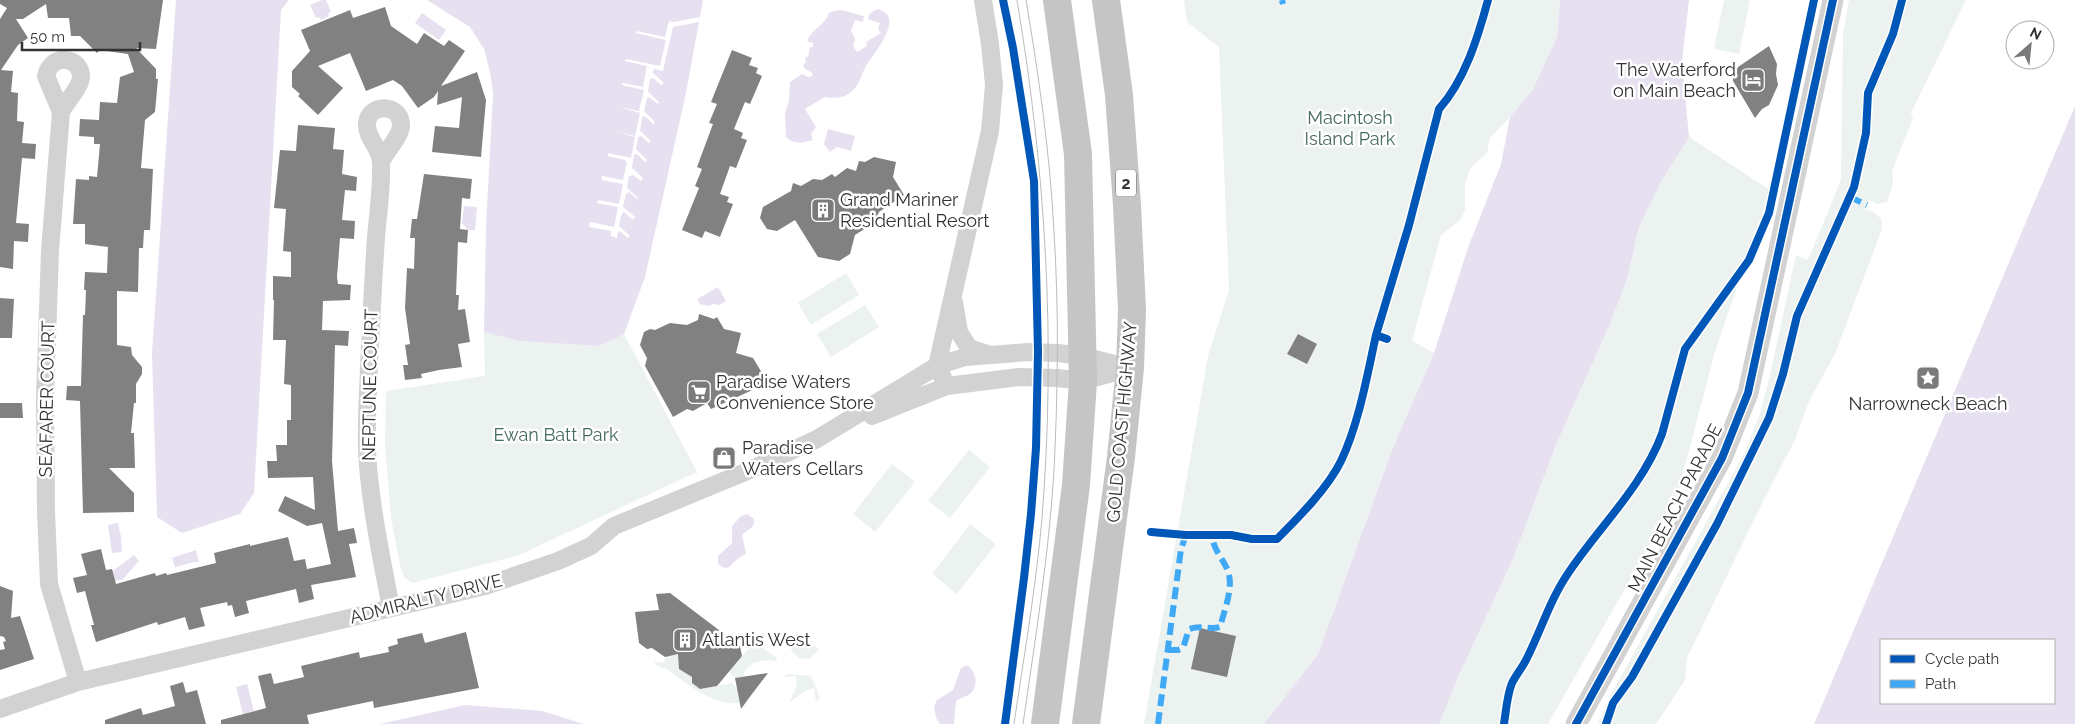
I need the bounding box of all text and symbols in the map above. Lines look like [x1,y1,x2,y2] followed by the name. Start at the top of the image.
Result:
[22,20,140,52] scale bar
[2005,20,2055,70] north arrow
[2028,24,2044,43] text: N
[30,28,65,46] text: 50 m
[1613,59,1736,101] place label: The Waterford on Main Beach
[1740,67,1766,93] hotel icon: The Waterford on Main Beach
[1305,107,1396,149] park label: Macintosh Island Park
[1116,170,1136,197] road number: 2
[840,189,989,231] place label: Grand Mariner Residential Resort
[810,197,836,223] building icon: Grand Mariner Residential Resort
[358,309,381,461] street label: NEPTUNE COURT
[35,320,58,478] street label: SEAFARER COURT
[1102,320,1141,523] street label: GOLD COAST HIGHWAY
[1915,365,1941,391] place icon: Narrowneck Beach
[716,371,874,413] place label: Paradise Waters Convenience Store
[686,379,712,405] supermarket icon: Paradise Waters Convenience Store
[1849,393,2007,414] place label: Narrowneck Beach
[1623,420,1726,595] street label: MAIN BEACH PARADE
[493,424,619,445] park label: Ewan Batt Park
[742,437,863,479] place label: Paradise Waters Cellars
[711,445,737,471] shop icon: Paradise Waters Cellars
[347,569,504,628] street label: ADMIRALTY DRIVE
[672,627,698,653] building icon: Atlantis West
[702,629,810,650] place label: Atlantis West
[1880,639,2055,704] legend
[1925,650,1999,668] text: Cycle path
[1925,675,1956,693] text: Path

